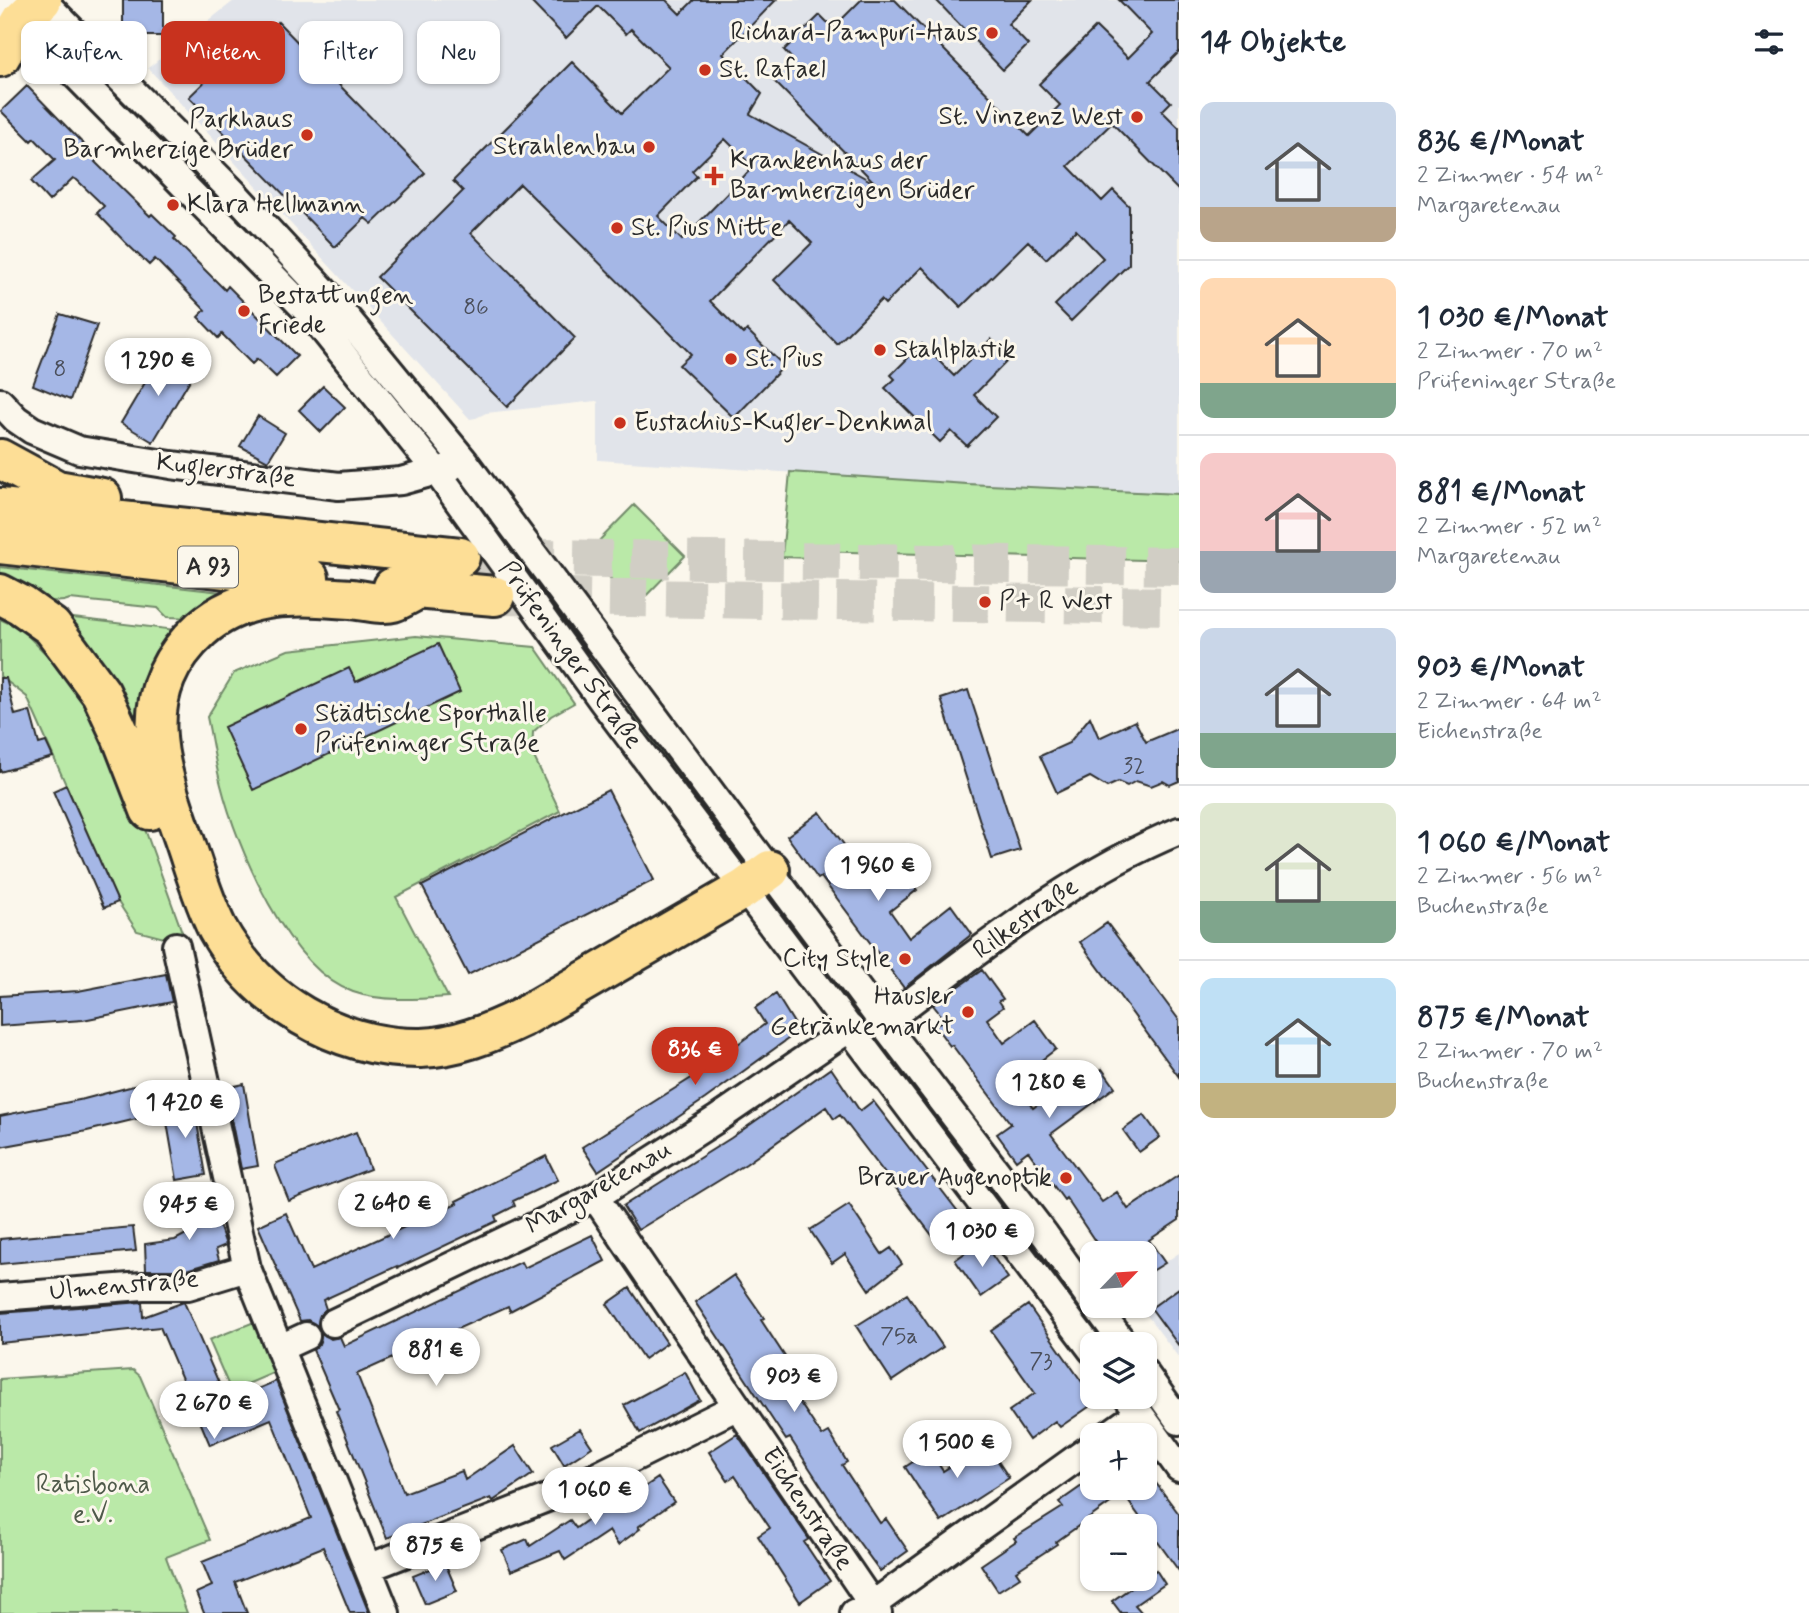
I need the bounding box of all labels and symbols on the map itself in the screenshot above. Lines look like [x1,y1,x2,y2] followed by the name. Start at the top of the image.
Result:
[730,16,978,50] place label: Richard-Pampuri-Haus
[984,25,1000,41] marker: Richard-Pampuri-Haus
[719,53,826,87] place label: St. Rafael
[697,62,713,78] marker: St. Rafael
[939,100,1123,134] place label: St. Vinzenz West
[63,103,293,167] place label: Parkhaus Barmherzige Brüder
[1129,109,1145,125] marker: St. Vinzenz West
[299,127,315,143] marker: Parkhaus Barmherzige Brüder
[493,130,635,164] place label: Strahlenbau
[641,139,657,155] marker: Strahlenbau
[730,144,975,208] place label: Krankenhaus der Barmherzigen Brüder
[704,166,724,186] marker: Krankenhaus der Barmherzigen Brüder
[187,188,365,222] place label: Klara Hellmann
[165,197,181,213] marker: Klara Hellmann
[631,211,783,245] place label: St. Pius Mitte
[609,220,625,236] marker: St. Pius Mitte
[258,279,413,343] place label: Bestattungen Friede
[463,293,489,323] house number: 86
[236,303,252,319] marker: Bestattungen Friede
[894,333,1016,367] place label: Stahlplastik
[93,338,223,398] pin: 1 290 €
[745,342,823,376] place label: St. Pius
[872,342,888,358] marker: Stahlplastik
[723,351,739,367] marker: St. Pius
[54,355,66,385] house number: 8
[634,406,932,443] place label: Eustachius-Kugler-Denkmal
[612,415,628,431] marker: Eustachius-Kugler-Denkmal
[154,446,298,499] street label: Kuglerstraße
[178,546,238,588] road number: A 93
[490,554,650,756] street label: Prüfeninger Straße
[999,585,1113,619] place label: P+ R West
[977,594,993,610] marker: P+ R West
[315,697,547,761] place label: Städtische Sporthalle Prüfeninger Straße
[293,721,309,737] marker: Städtische Sporthalle Prüfeninger Straße
[1123,752,1145,782] house number: 32
[813,844,943,903] pin: 1 960 €
[967,870,1086,968] street label: Rilkestraße
[783,942,891,976] place label: City Style
[897,951,913,967] marker: City Style
[770,980,954,1044] place label: Hausler Getränkemarkt
[960,1004,976,1020] marker: Hausler Getränkemarkt
[646,1028,744,1087] pin: 836 €
[984,1060,1114,1120] pin: 1 280 €
[120,1080,250,1140] pin: 1 420 €
[520,1133,679,1245] street label: Margaretenau
[857,1161,1052,1195] place label: Brauer Augenoptik
[1058,1170,1074,1186] marker: Brauer Augenoptik
[140,1182,238,1242] pin: 945 €
[328,1182,458,1241] pin: 2 640 €
[917,1210,1047,1269] pin: 1 030 €
[1080,1241,1157,1318] north arrow
[48,1263,200,1309] street label: Ulmenstraße
[880,1322,918,1352] house number: 75a
[387,1328,485,1388] pin: 881 €
[1029,1347,1053,1377] house number: 73
[745,1354,843,1414] pin: 903 €
[149,1382,279,1441] pin: 2 670 €
[892,1420,1022,1480] pin: 1 500 €
[753,1441,861,1578] street label: Eichenstraße
[36,1468,150,1532] park label: Ratisbona e.V.
[530,1468,660,1527] pin: 1 060 €
[386,1524,484,1583] pin: 875 €

